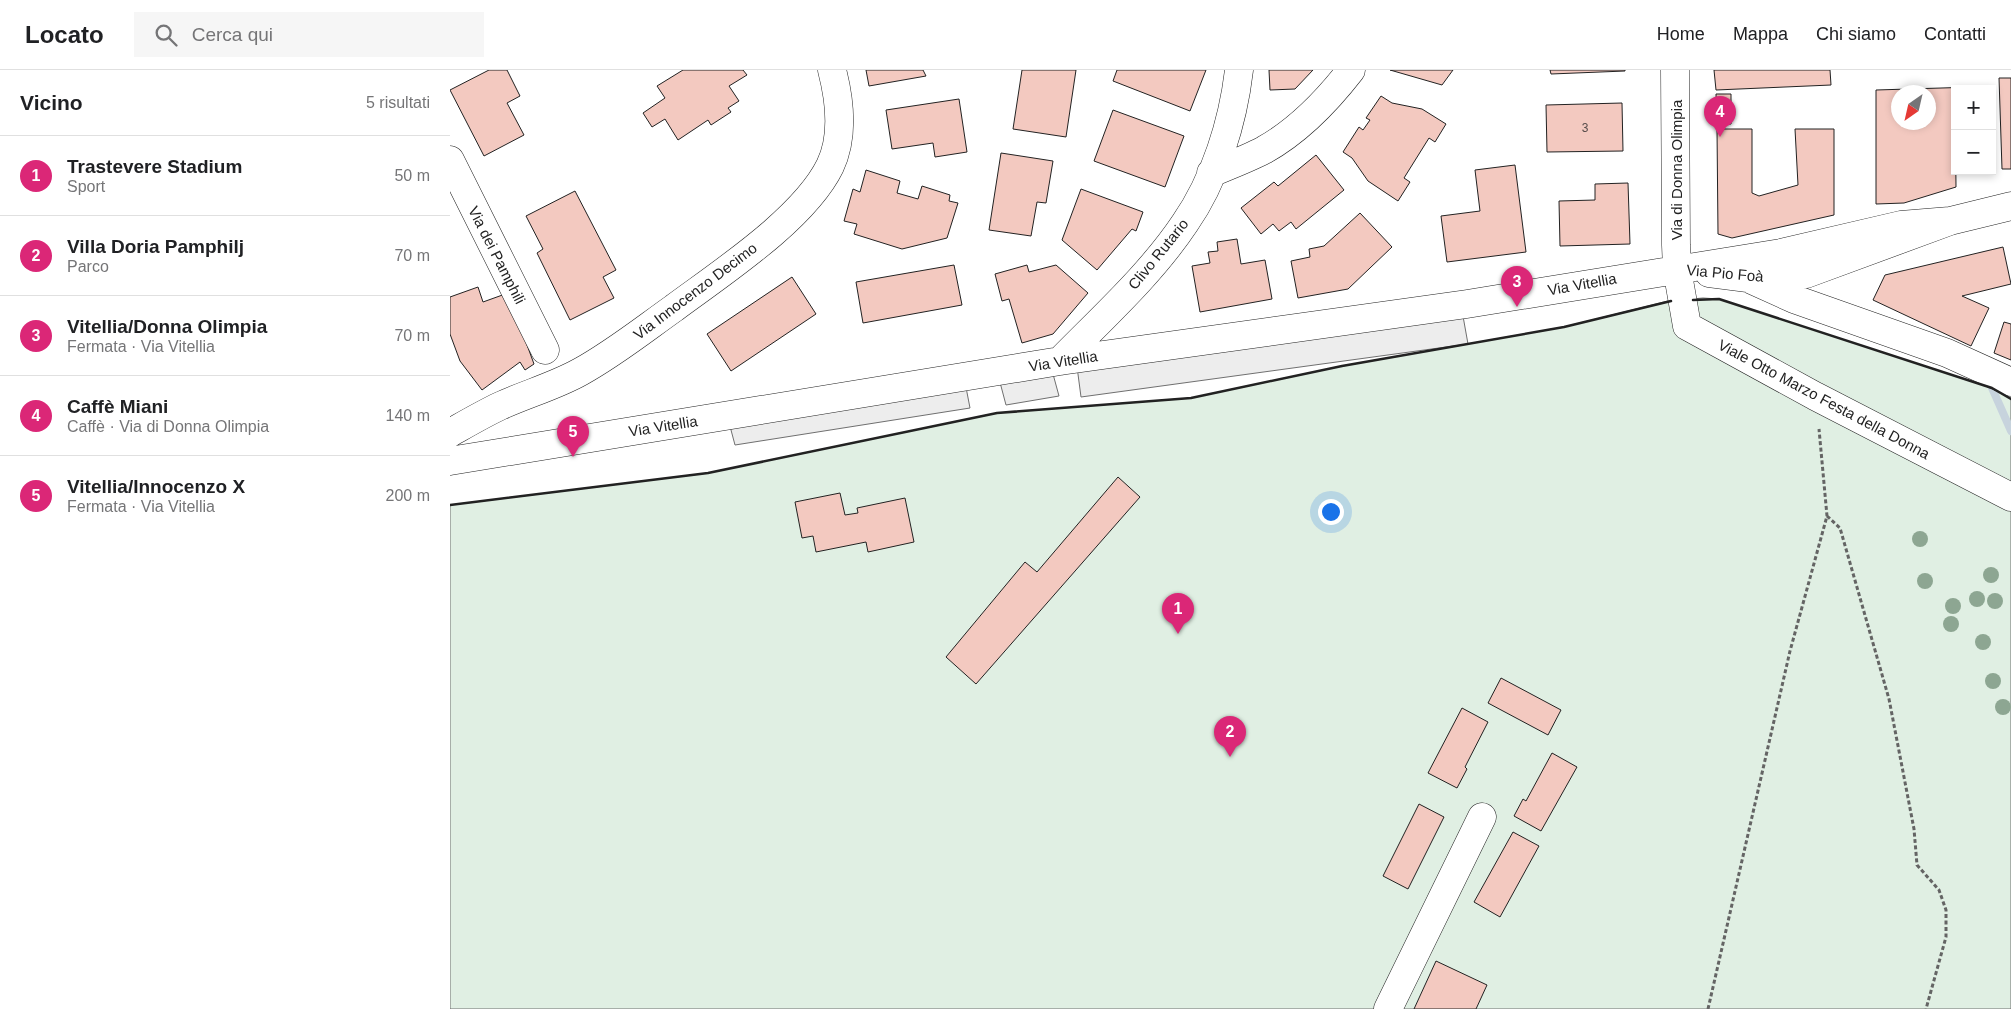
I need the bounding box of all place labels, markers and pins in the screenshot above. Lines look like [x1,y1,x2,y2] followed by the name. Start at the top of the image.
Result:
[1704,96,1736,137] pin: 4
[1501,266,1533,307] pin: 3
[557,416,589,457] pin: 5
[1162,593,1194,634] pin: 1
[1214,716,1246,757] pin: 2

